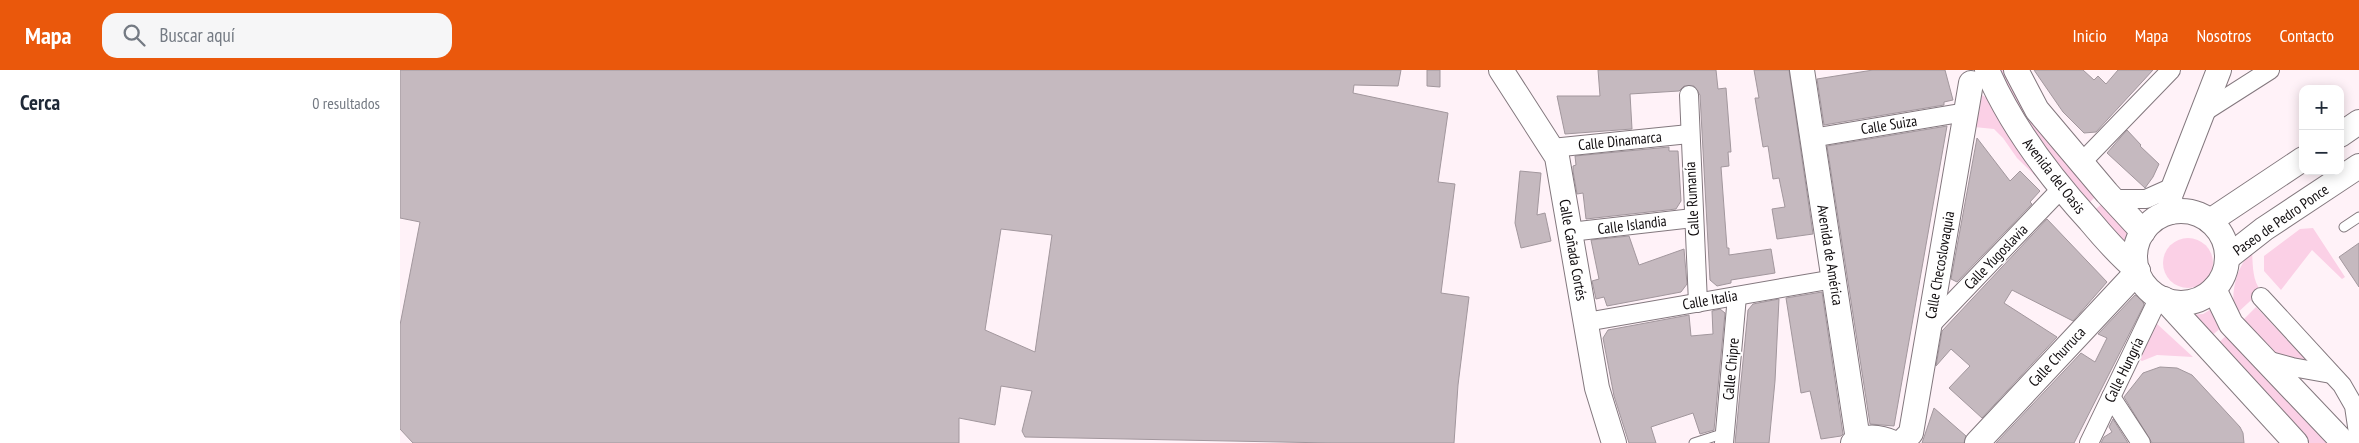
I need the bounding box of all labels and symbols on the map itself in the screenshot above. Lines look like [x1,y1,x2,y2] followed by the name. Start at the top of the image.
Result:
[1859,111,1918,138] street label: Calle Suiza
[1577,127,1663,154] street label: Calle Dinamarca
[2019,134,2090,217] street label: Avenida del Oasis
[1680,161,1703,237] street label: Calle Rumanía
[2229,180,2332,260] street label: Paseo de Pedro Ponce
[1555,198,1592,302] street label: Calle Cañada Cortés
[1813,203,1848,306] street label: Avenida de América
[1921,210,1958,320] street label: Calle Checoslovaquia
[1596,211,1668,238] street label: Calle Islandia
[1960,220,2032,293] street label: Calle Yugoslavia
[1681,285,1739,314] street label: Calle Italia
[2024,323,2089,391] street label: Calle Churruca
[2100,334,2147,405] street label: Calle Hungría
[1718,337,1743,401] street label: Calle Chipre

